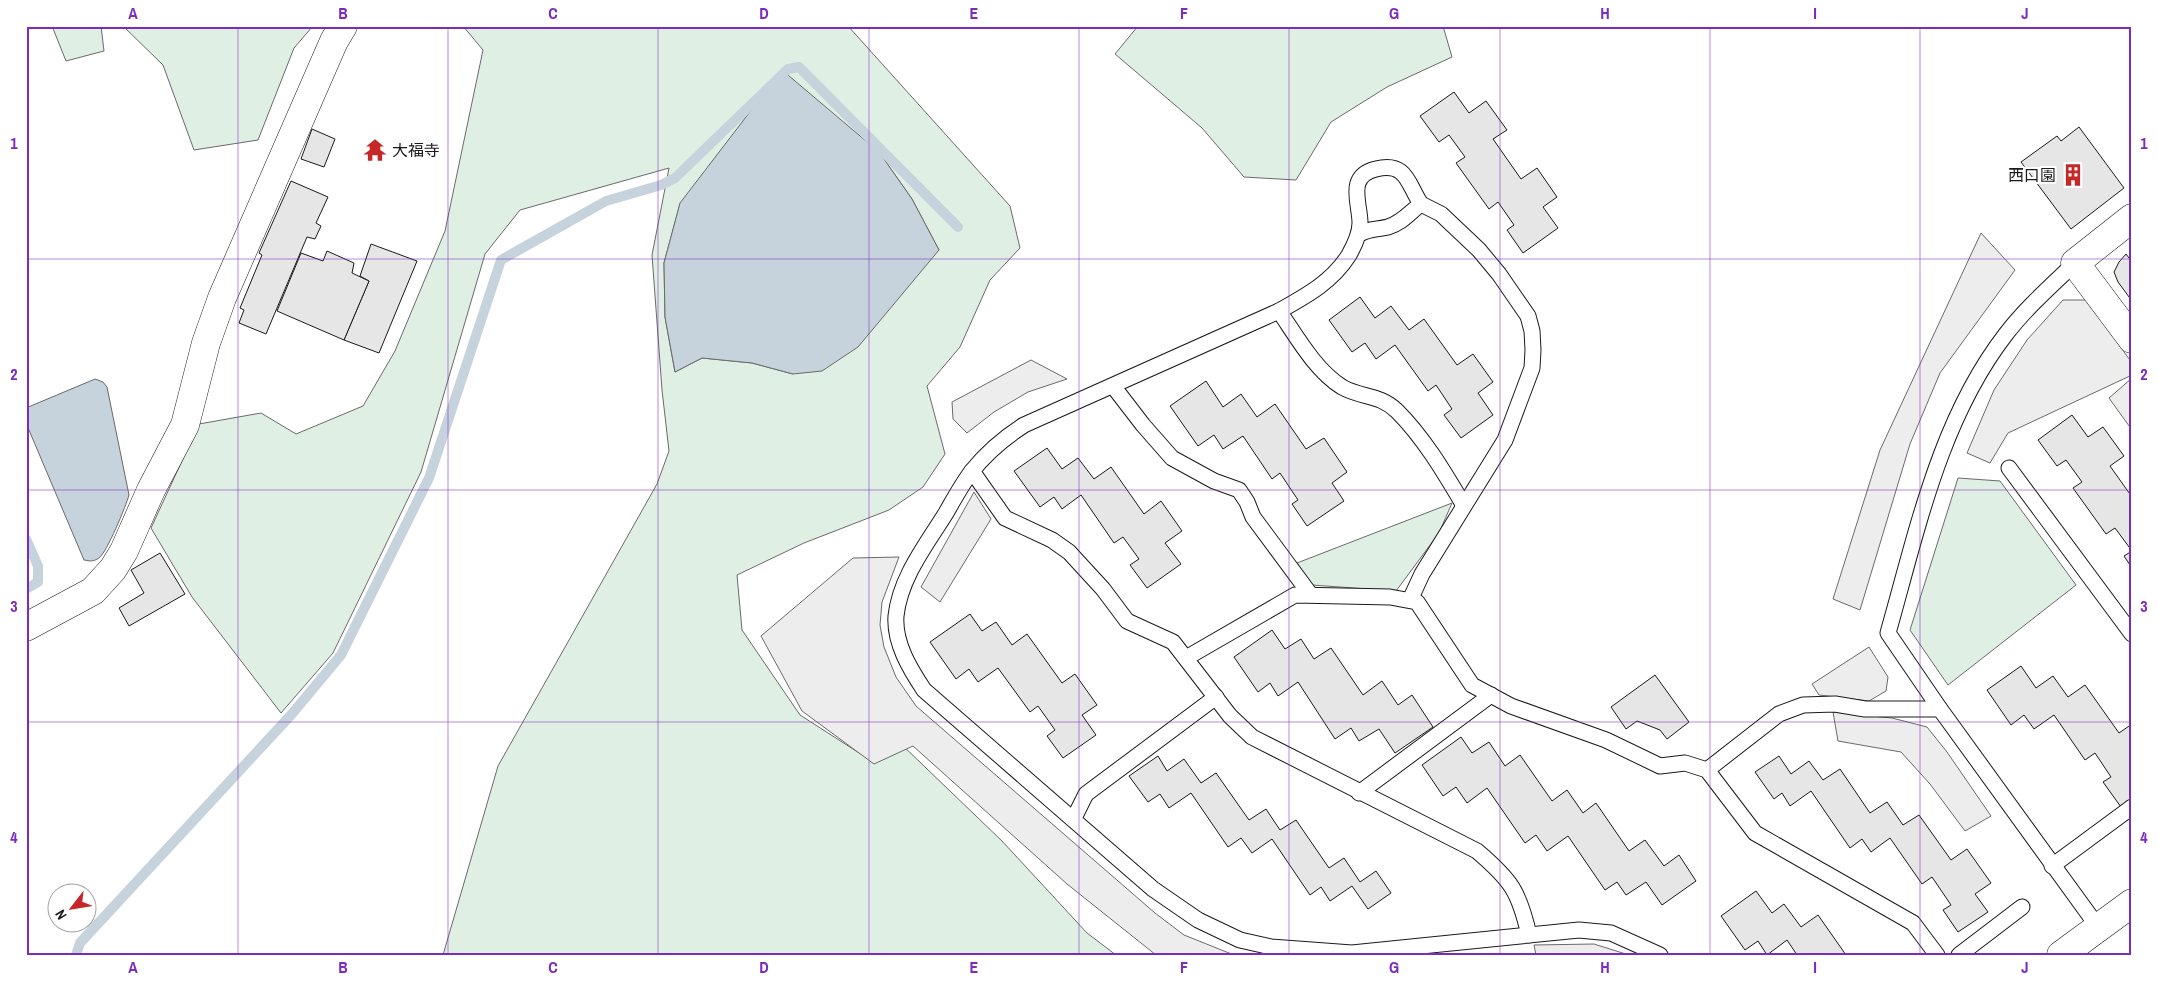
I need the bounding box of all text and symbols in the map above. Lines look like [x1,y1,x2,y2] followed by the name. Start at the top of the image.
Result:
[128,2,138,24] text: A
[338,2,348,24] text: B
[548,2,558,24] text: C
[759,2,769,24] text: D
[970,2,979,24] text: E
[1180,2,1188,24] text: F
[1389,2,1399,24] text: G
[1600,2,1610,24] text: H
[1813,2,1817,24] text: I
[2021,2,2029,24] text: J
[10,132,18,154] text: 1
[2140,132,2148,154] text: 1
[362,137,388,163] temple icon: 大福寺
[392,139,440,161] place label: 大福寺
[2060,162,2086,188] building icon: 西口園
[2008,164,2056,186] place label: 西口園
[10,363,18,385] text: 2
[2140,363,2148,385] text: 2
[10,595,18,617] text: 3
[2140,595,2148,617] text: 3
[10,826,18,848] text: 4
[2140,826,2148,848] text: 4
[48,884,98,934] north arrow
[51,907,71,923] text: N
[128,956,138,978] text: A
[338,956,348,978] text: B
[548,956,558,978] text: C
[759,956,769,978] text: D
[970,956,979,978] text: E
[1180,956,1188,978] text: F
[1389,956,1399,978] text: G
[1600,956,1610,978] text: H
[1813,956,1817,978] text: I
[2021,956,2029,978] text: J

